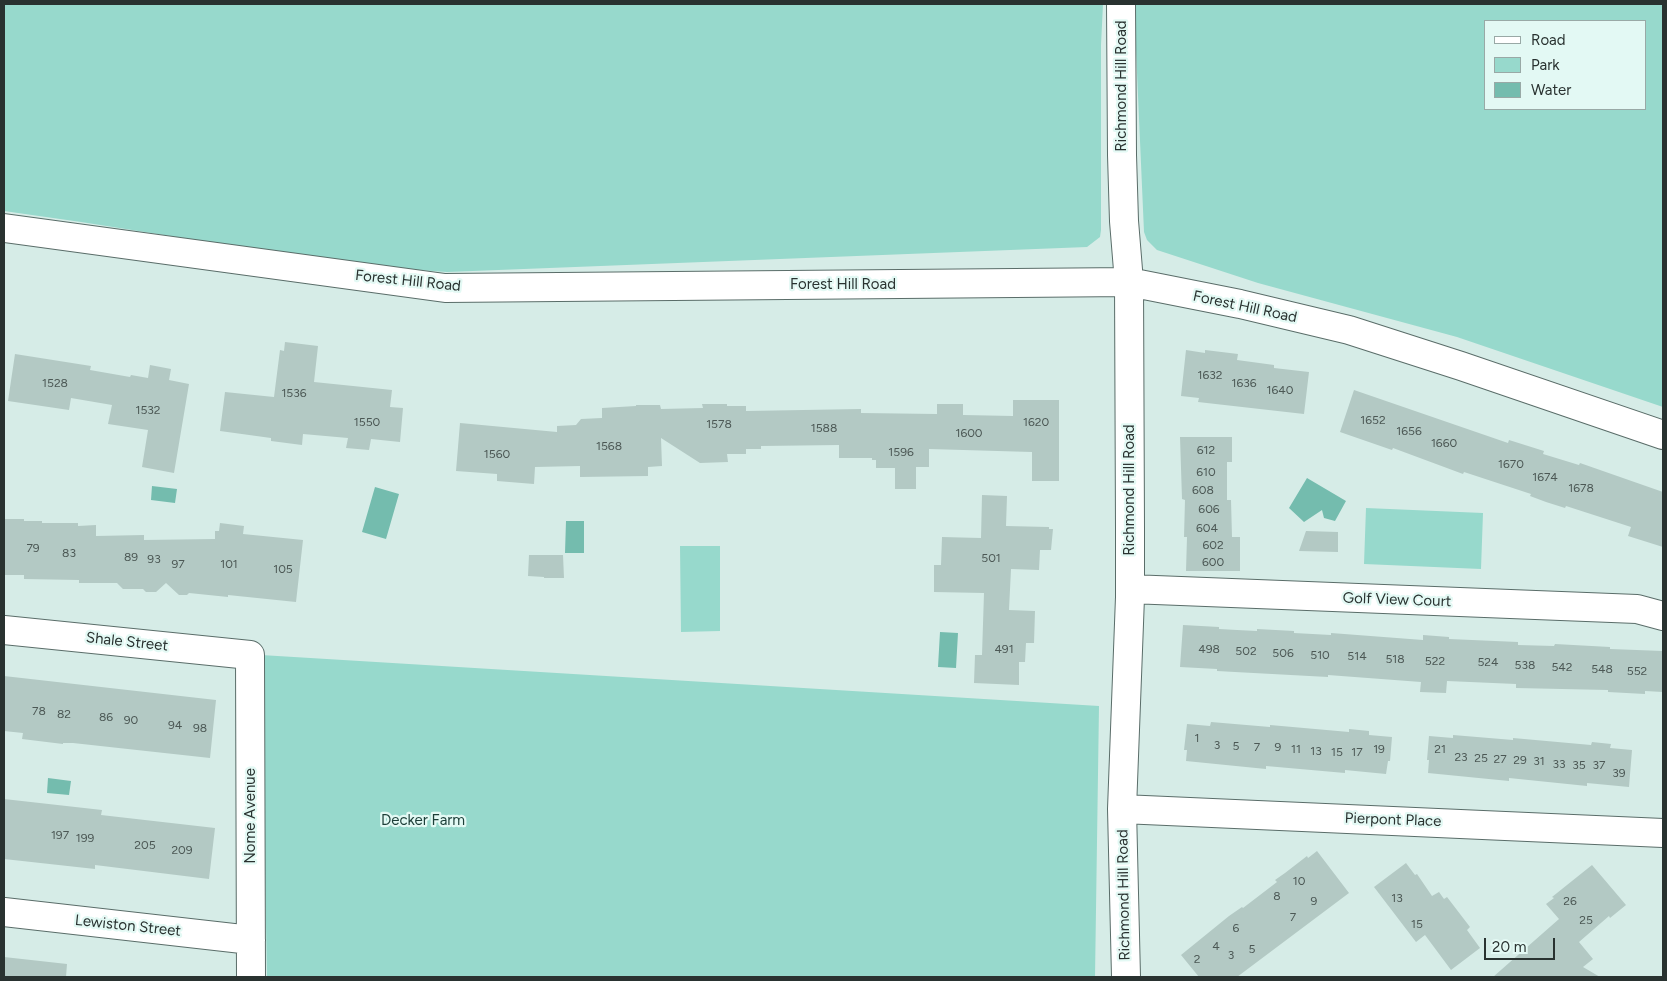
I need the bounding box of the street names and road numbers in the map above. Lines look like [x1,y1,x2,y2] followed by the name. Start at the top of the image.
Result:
[1113,20,1131,152] street label: Richmond Hill Road
[354,267,462,295] street label: Forest Hill Road
[790,276,896,294] street label: Forest Hill Road
[1191,287,1299,327] street label: Forest Hill Road
[1121,424,1139,556] street label: Richmond Hill Road
[1342,589,1452,611] street label: Golf View Court
[85,629,169,655] street label: Shale Street
[242,768,260,864] street label: Nome Avenue
[1344,809,1442,831] street label: Pierpont Place
[1114,829,1134,961] street label: Richmond Hill Road
[74,911,182,941] street label: Lewiston Street

